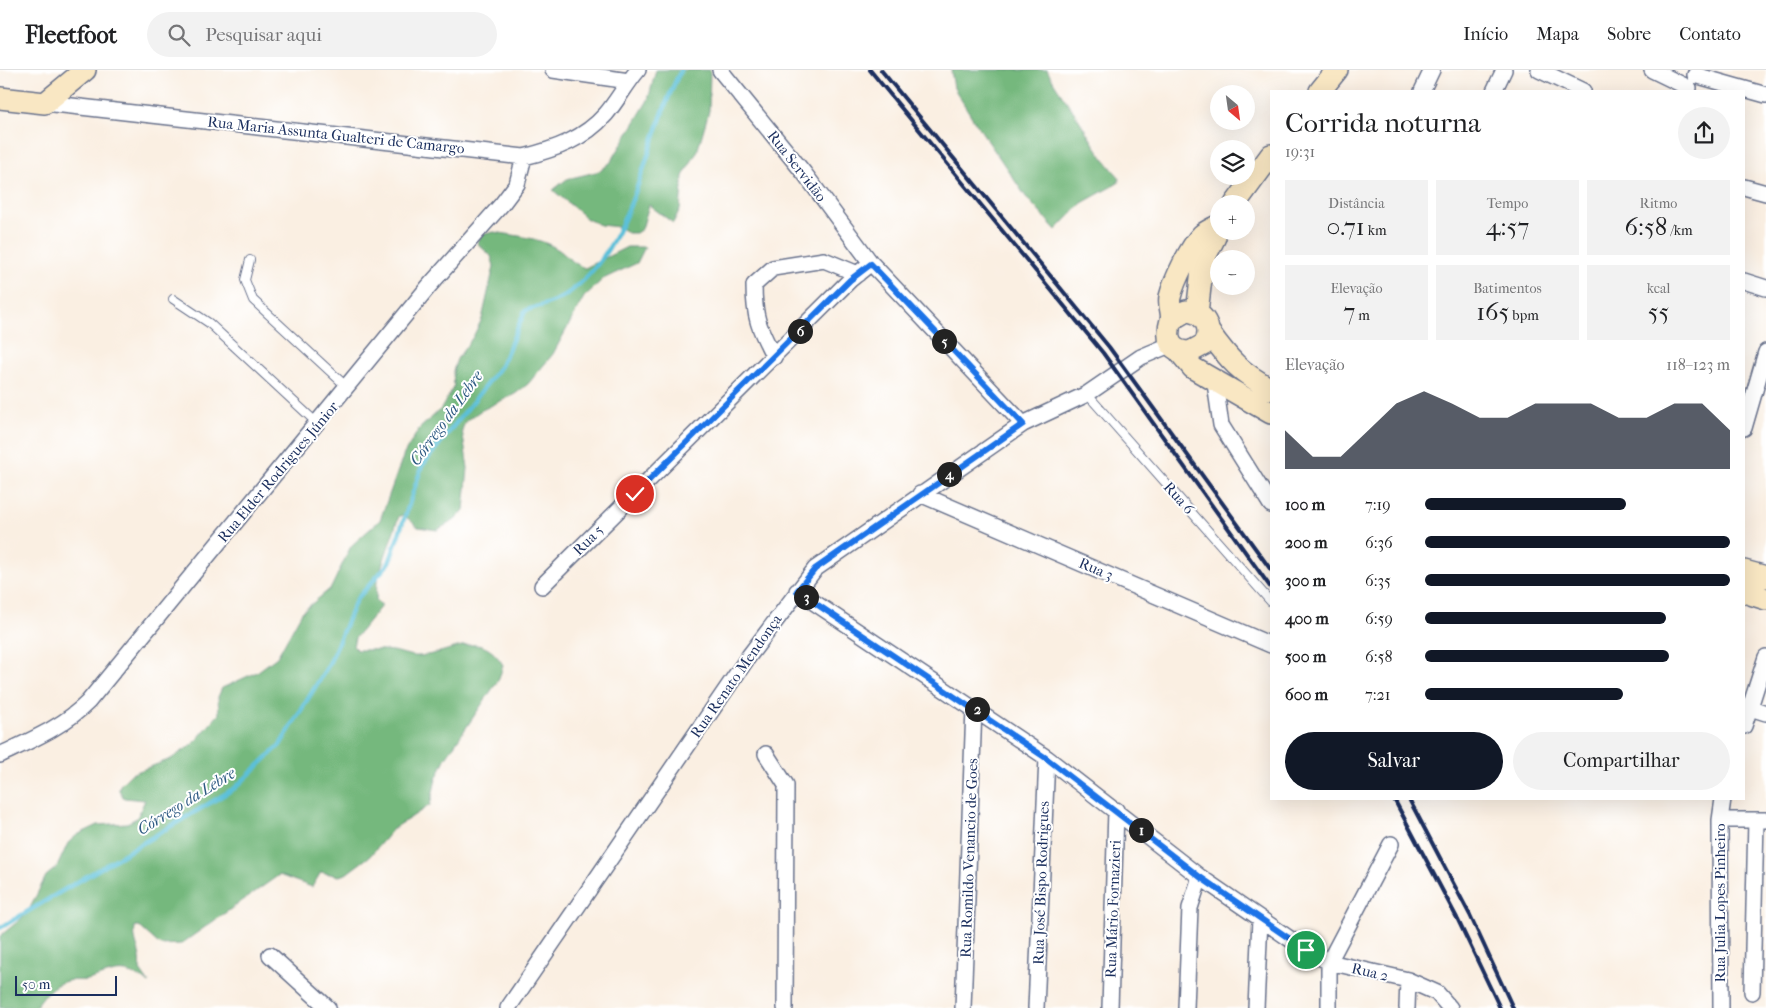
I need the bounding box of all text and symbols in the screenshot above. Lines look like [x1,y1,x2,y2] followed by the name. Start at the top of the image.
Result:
[147,12,497,57] search box
[25,21,117,49] text: Fleetfoot
[165,21,193,49] icon: search
[205,24,322,46] text: Pesquisar aqui
[1463,24,1508,45] text: Início
[1536,24,1579,45] text: Mapa
[1607,24,1651,45] text: Sobre
[1679,24,1741,45] text: Contato
[1210,85,1255,130] north arrow
[1210,85,1255,295] map controls
[1285,106,1481,139] text: Corrida noturna
[1678,107,1730,159] button: share
[207,113,466,157] street label: Rua Maria Assunta Gualteri de Camargo
[764,127,831,205] street label: Rua Servidão
[1210,140,1255,185] button: layers
[1285,142,1315,161] text: 19:31
[1210,195,1255,240] button: +
[1328,195,1385,212] text: Distância
[1487,195,1528,212] text: Tempo
[1640,195,1677,212] text: Ritmo
[1326,212,1365,241] text: 0.71
[1486,212,1529,241] text: 4:57
[1624,212,1667,241] text: 6:58
[1365,222,1387,239] text: km
[1667,222,1693,239] text: /km
[1210,250,1255,295] button: −
[1330,280,1383,297] text: Elevação
[1473,280,1542,297] text: Batimentos
[1647,280,1670,297] text: kcal
[1343,297,1355,326] text: 7
[1476,297,1509,326] text: 165
[1648,297,1669,326] text: 55
[1355,307,1370,324] text: m
[1509,307,1539,324] text: bpm
[788,318,812,344] pin: 6
[797,323,804,340] text: 6
[932,328,956,354] pin: 5
[941,333,948,350] text: 5
[1285,355,1345,374] text: Elevação
[1666,355,1730,374] text: 118–123 m
[405,367,487,469] water label: Córrego da Lebre
[214,397,343,546] street label: Rua Elder Rodrigues Júnior
[936,462,962,486] pin: 4
[945,466,954,483] text: 4
[614,473,656,515] pin
[1160,478,1199,519] street label: Rua 6
[621,480,649,508] icon: check
[1285,495,1325,514] text: 100 m
[1365,495,1391,514] text: 7:19
[569,521,607,559] street label: Rua 5
[1285,533,1328,552] text: 200 m
[1365,533,1393,552] text: 6:36
[1076,554,1116,584] street label: Rua 3
[1285,571,1326,590] text: 300 m
[1365,571,1391,590] text: 6:35
[794,584,818,610] pin: 3
[804,589,809,606] text: 3
[1285,609,1329,628] text: 400 m
[1365,609,1393,628] text: 6:59
[687,610,786,741] street label: Rua Renato Mendonça
[1285,647,1326,666] text: 500 m
[1365,647,1393,666] text: 6:58
[1285,685,1328,704] text: 600 m
[1365,685,1391,704] text: 7:21
[964,696,990,722] pin: 2
[974,701,981,718] text: 2
[1285,732,1503,790] button: Salvar
[1513,732,1730,790] button: Compartilhar
[957,757,981,958] street label: Rua Romildo Venancio de Goes
[133,763,239,839] water label: Córrego da Lebre
[1029,800,1053,965] street label: Rua José Bispo Rodrigues
[1128,818,1154,842] pin: 1
[1139,822,1144,839] text: 1
[1711,823,1729,983] street label: Rua Julia Lopes Pinheiro
[1102,839,1124,978] street label: Rua Mário Fornazieri
[1285,929,1327,971] pin
[1292,936,1320,964] icon: arrive
[1350,959,1390,985] street label: Rua 2
[15,973,118,996] scale bar
[22,976,50,993] text: 50 m

